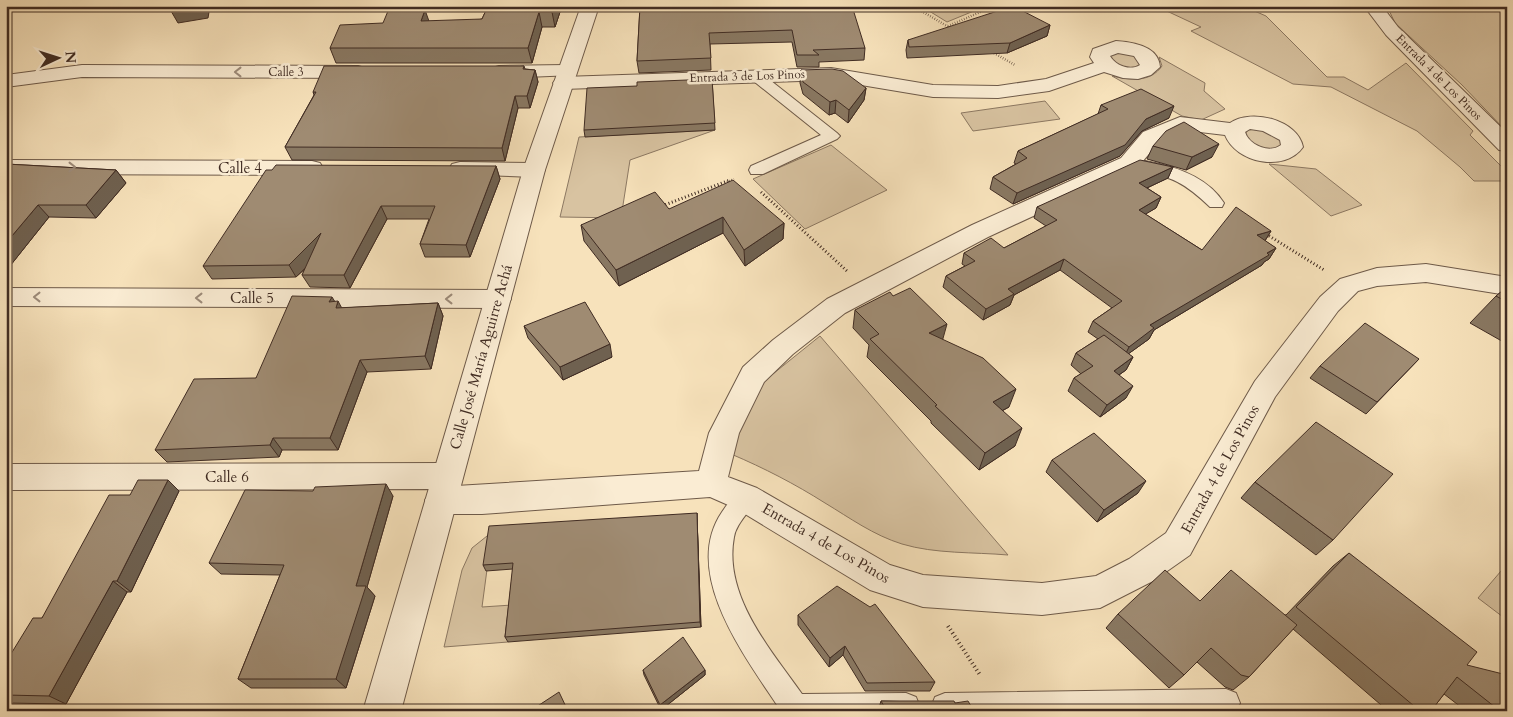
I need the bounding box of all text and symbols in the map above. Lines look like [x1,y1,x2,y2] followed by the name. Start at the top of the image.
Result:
[1392,30,1486,124] street label: Entrada 4 de Los Pinos
[32,32,82,82] north arrow
[61,50,80,64] text: N
[268,64,304,80] street label: Calle 3
[689,66,805,86] street label: Entrada 3 de Los Pinos
[234,67,242,77] one-way arrow
[218,158,262,178] street label: Calle 4
[69,162,77,172] one-way arrow
[445,262,517,452] street label: Calle José María Aguirre Achá
[230,288,274,308] street label: Calle 5
[32,292,40,302] one-way arrow
[195,293,202,303] one-way arrow
[445,294,452,304] one-way arrow
[1176,401,1264,537] street label: Entrada 4 de Los Pinos
[205,467,249,487] street label: Calle 6
[758,498,894,588] street label: Entrada 4 de Los Pinos

